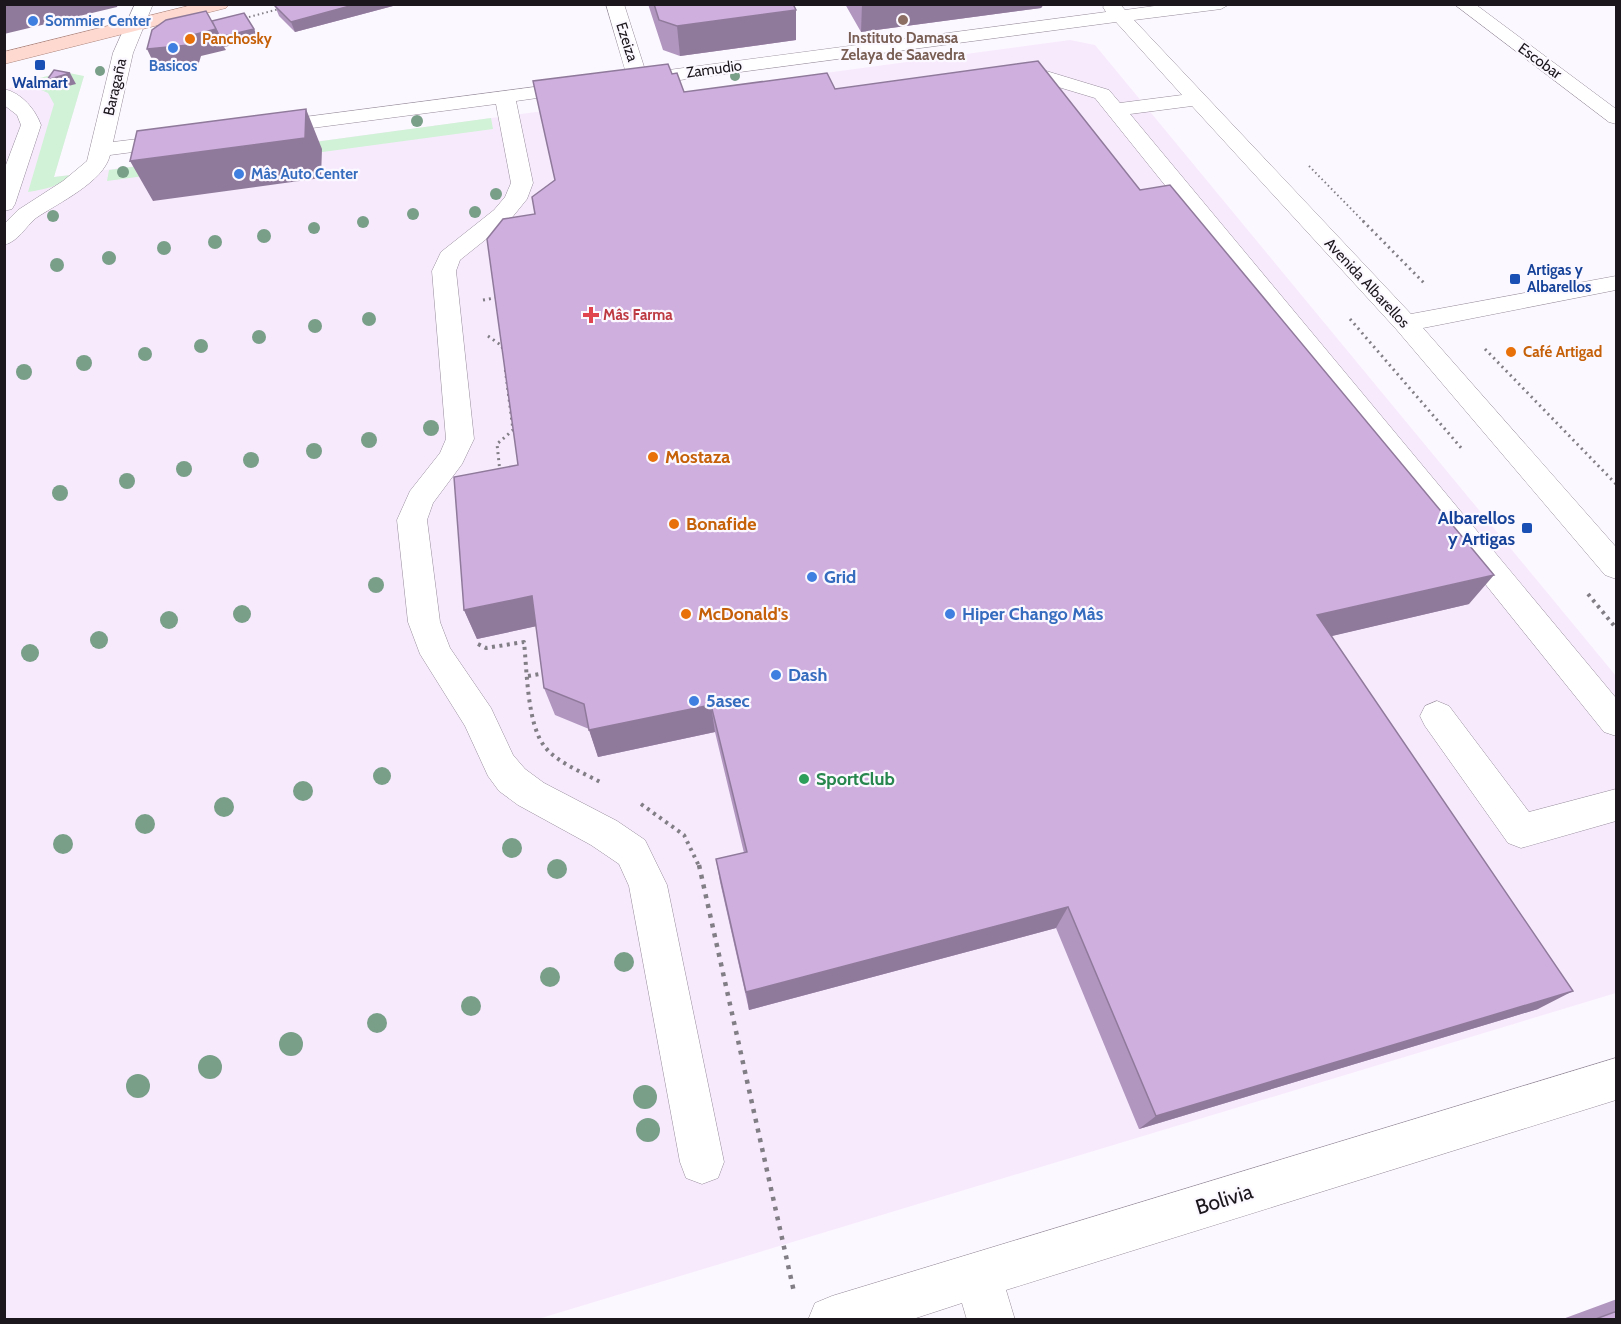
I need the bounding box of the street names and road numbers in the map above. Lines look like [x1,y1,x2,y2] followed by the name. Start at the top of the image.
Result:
[612,20,642,65] street label: Ezeiza
[1515,39,1566,83] street label: Escobar
[100,56,130,117] street label: Baragaña
[685,56,743,82] street label: Zamudio
[1321,234,1413,332] street label: Avenida Albarellos
[1192,1179,1256,1219] street label: Bolivia

